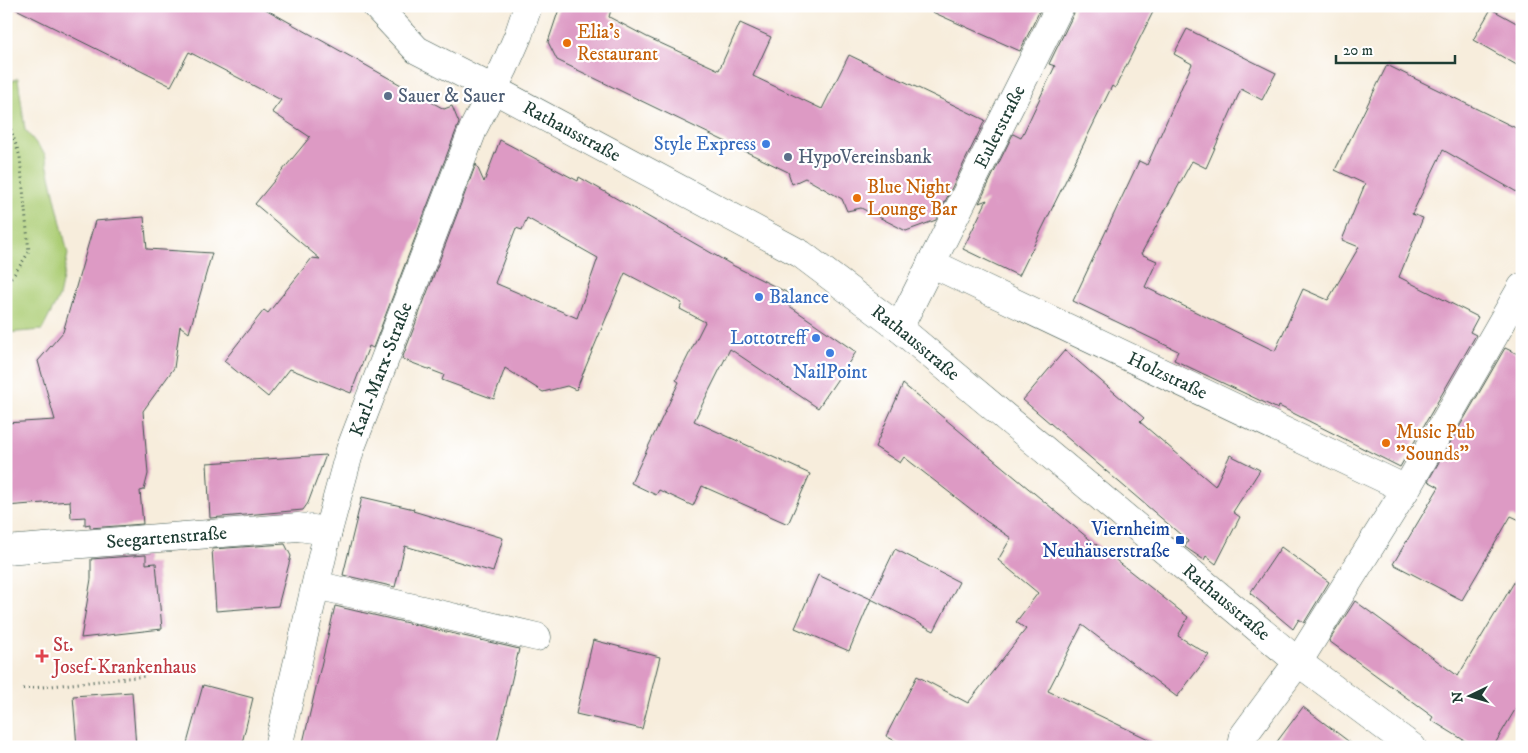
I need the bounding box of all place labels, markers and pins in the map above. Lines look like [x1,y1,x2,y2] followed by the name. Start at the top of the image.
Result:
[577,21,658,66] place label: Elia's Restaurant
[561,37,573,49] marker: Elia's Restaurant
[398,85,505,108] place label: Sauer & Sauer
[382,90,394,102] marker: Sauer & Sauer
[654,133,756,156] place label: Style Express
[760,138,772,150] marker: Style Express
[798,146,932,169] place label: HypoVereinsbank
[782,151,794,163] marker: HypoVereinsbank
[867,176,957,221] place label: Blue Night Lounge Bar
[851,192,863,204] marker: Blue Night Lounge Bar
[769,286,829,309] place label: Balance
[753,291,765,303] marker: Balance
[730,327,809,350] place label: Lottotreff
[810,332,822,344] marker: Lottotreff
[824,347,836,359] marker: NailPoint
[793,361,867,384] place label: NailPoint
[1396,421,1475,466] place label: Music Pub "Sounds"
[1380,437,1392,449] marker: Music Pub "Sounds"
[1042,518,1170,563] place label: Viernheim Neuhäuserstraße
[1174,534,1186,546] marker: Viernheim Neuhäuserstraße
[51,634,196,679] place label: St. Josef-Krankenhaus
[35,649,49,663] marker: St. Josef-Krankenhaus

